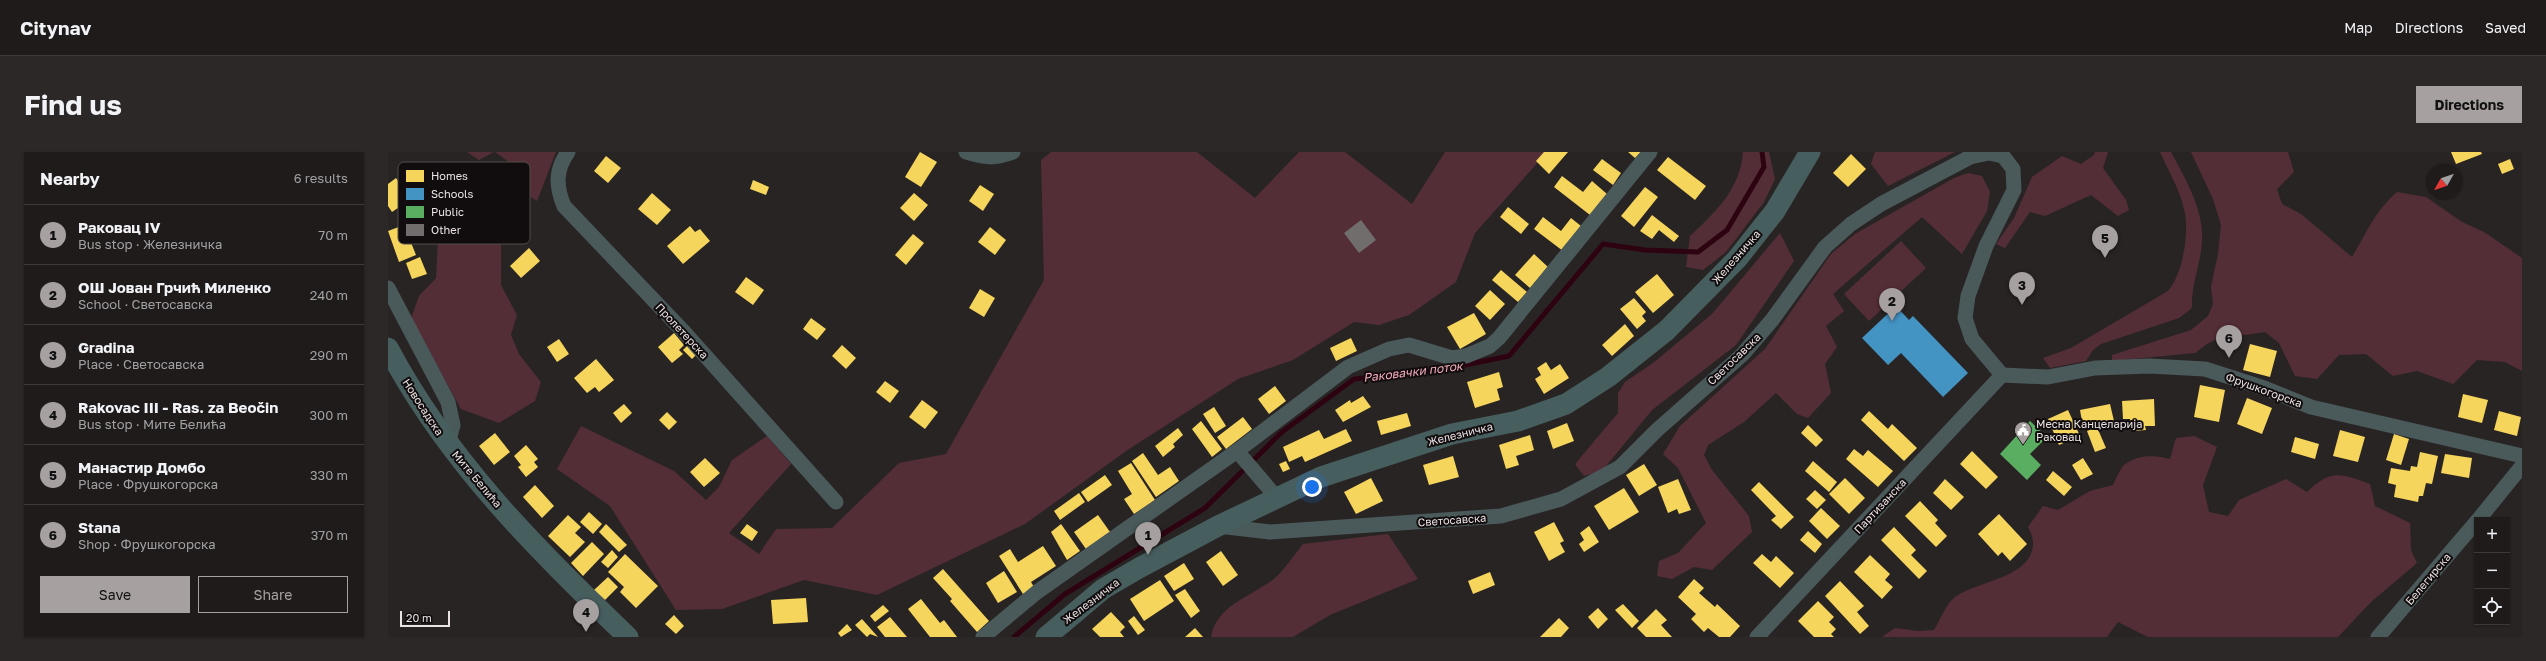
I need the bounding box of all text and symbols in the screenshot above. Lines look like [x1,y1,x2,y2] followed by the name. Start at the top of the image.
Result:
[20,16,92,39] text: Citynav
[2344,19,2373,36] text: Map
[2395,19,2463,36] text: Directions
[2485,19,2526,36] text: Saved
[2416,86,2522,123] button: Directions
[24,88,122,121] text: Find us
[398,162,530,244] legend
[2426,164,2462,200] north arrow
[40,168,100,189] text: Nearby
[431,169,468,182] text: Homes
[294,170,348,186] text: 6 results
[431,187,474,200] text: Schools
[431,205,464,218] text: Public
[78,218,160,236] text: Раковац IV
[431,223,462,236] text: Other
[2092,225,2118,258] pin: 5
[50,227,56,243] text: 1
[318,227,348,243] text: 70 m
[1709,227,1763,286] street label: Железничка
[78,236,222,252] text: Bus stop · Железничка
[2009,272,2035,305] pin: 3
[78,278,271,296] text: ОШ Јован Грчић Миленко
[49,287,57,303] text: 2
[310,287,348,303] text: 240 m
[1879,288,1905,321] pin: 2
[78,296,213,312] text: School · Светосавска
[653,300,711,361] street label: Пролетерска
[2216,325,2242,358] pin: 6
[1704,330,1763,387] street label: Светосавска
[78,338,134,356] text: Gradina
[49,347,57,363] text: 3
[310,347,348,363] text: 290 m
[78,356,204,372] text: Place · Светосавска
[1362,358,1466,385] water label: Раковачки поток
[2224,370,2304,409] street label: Фрушкогорска
[400,376,447,438] street label: Новосадска
[78,398,278,416] text: Rakovac III - Ras. za Beočin
[49,407,57,423] text: 4
[310,407,348,423] text: 300 m
[78,416,226,432] text: Bus stop · Мите Белића
[2036,417,2142,443] place label: Месна Канцеларија Раковац
[1426,419,1494,448] street label: Железничка
[2013,420,2033,445] public building icon: Месна Канцеларија Раковац
[450,448,505,510] street label: Мите Белића
[78,458,206,476] text: Манастир Домбо
[49,467,57,483] text: 5
[310,467,348,483] text: 330 m
[1851,475,1908,536] street label: Партизанска
[78,476,218,492] text: Place · Фрушкогорска
[1302,477,1322,497] your location
[1417,511,1487,528] street label: Светосавска
[2474,517,2510,625] map controls
[2474,517,2510,553] button: +
[78,518,120,536] text: Stana
[1135,522,1161,555] pin: 1
[49,527,57,543] text: 6
[311,527,348,543] text: 370 m
[78,536,216,552] text: Shop · Фрушкогорска
[2402,550,2453,607] street label: Белегирска
[2474,553,2510,589] button: −
[1060,575,1121,626] street label: Железничка
[40,576,190,613] button: Save
[198,576,348,613] button: Share
[2474,589,2510,625] button: locate
[573,599,599,632] pin: 4
[400,609,450,628] scale bar
[406,611,432,624] text: 20 m

